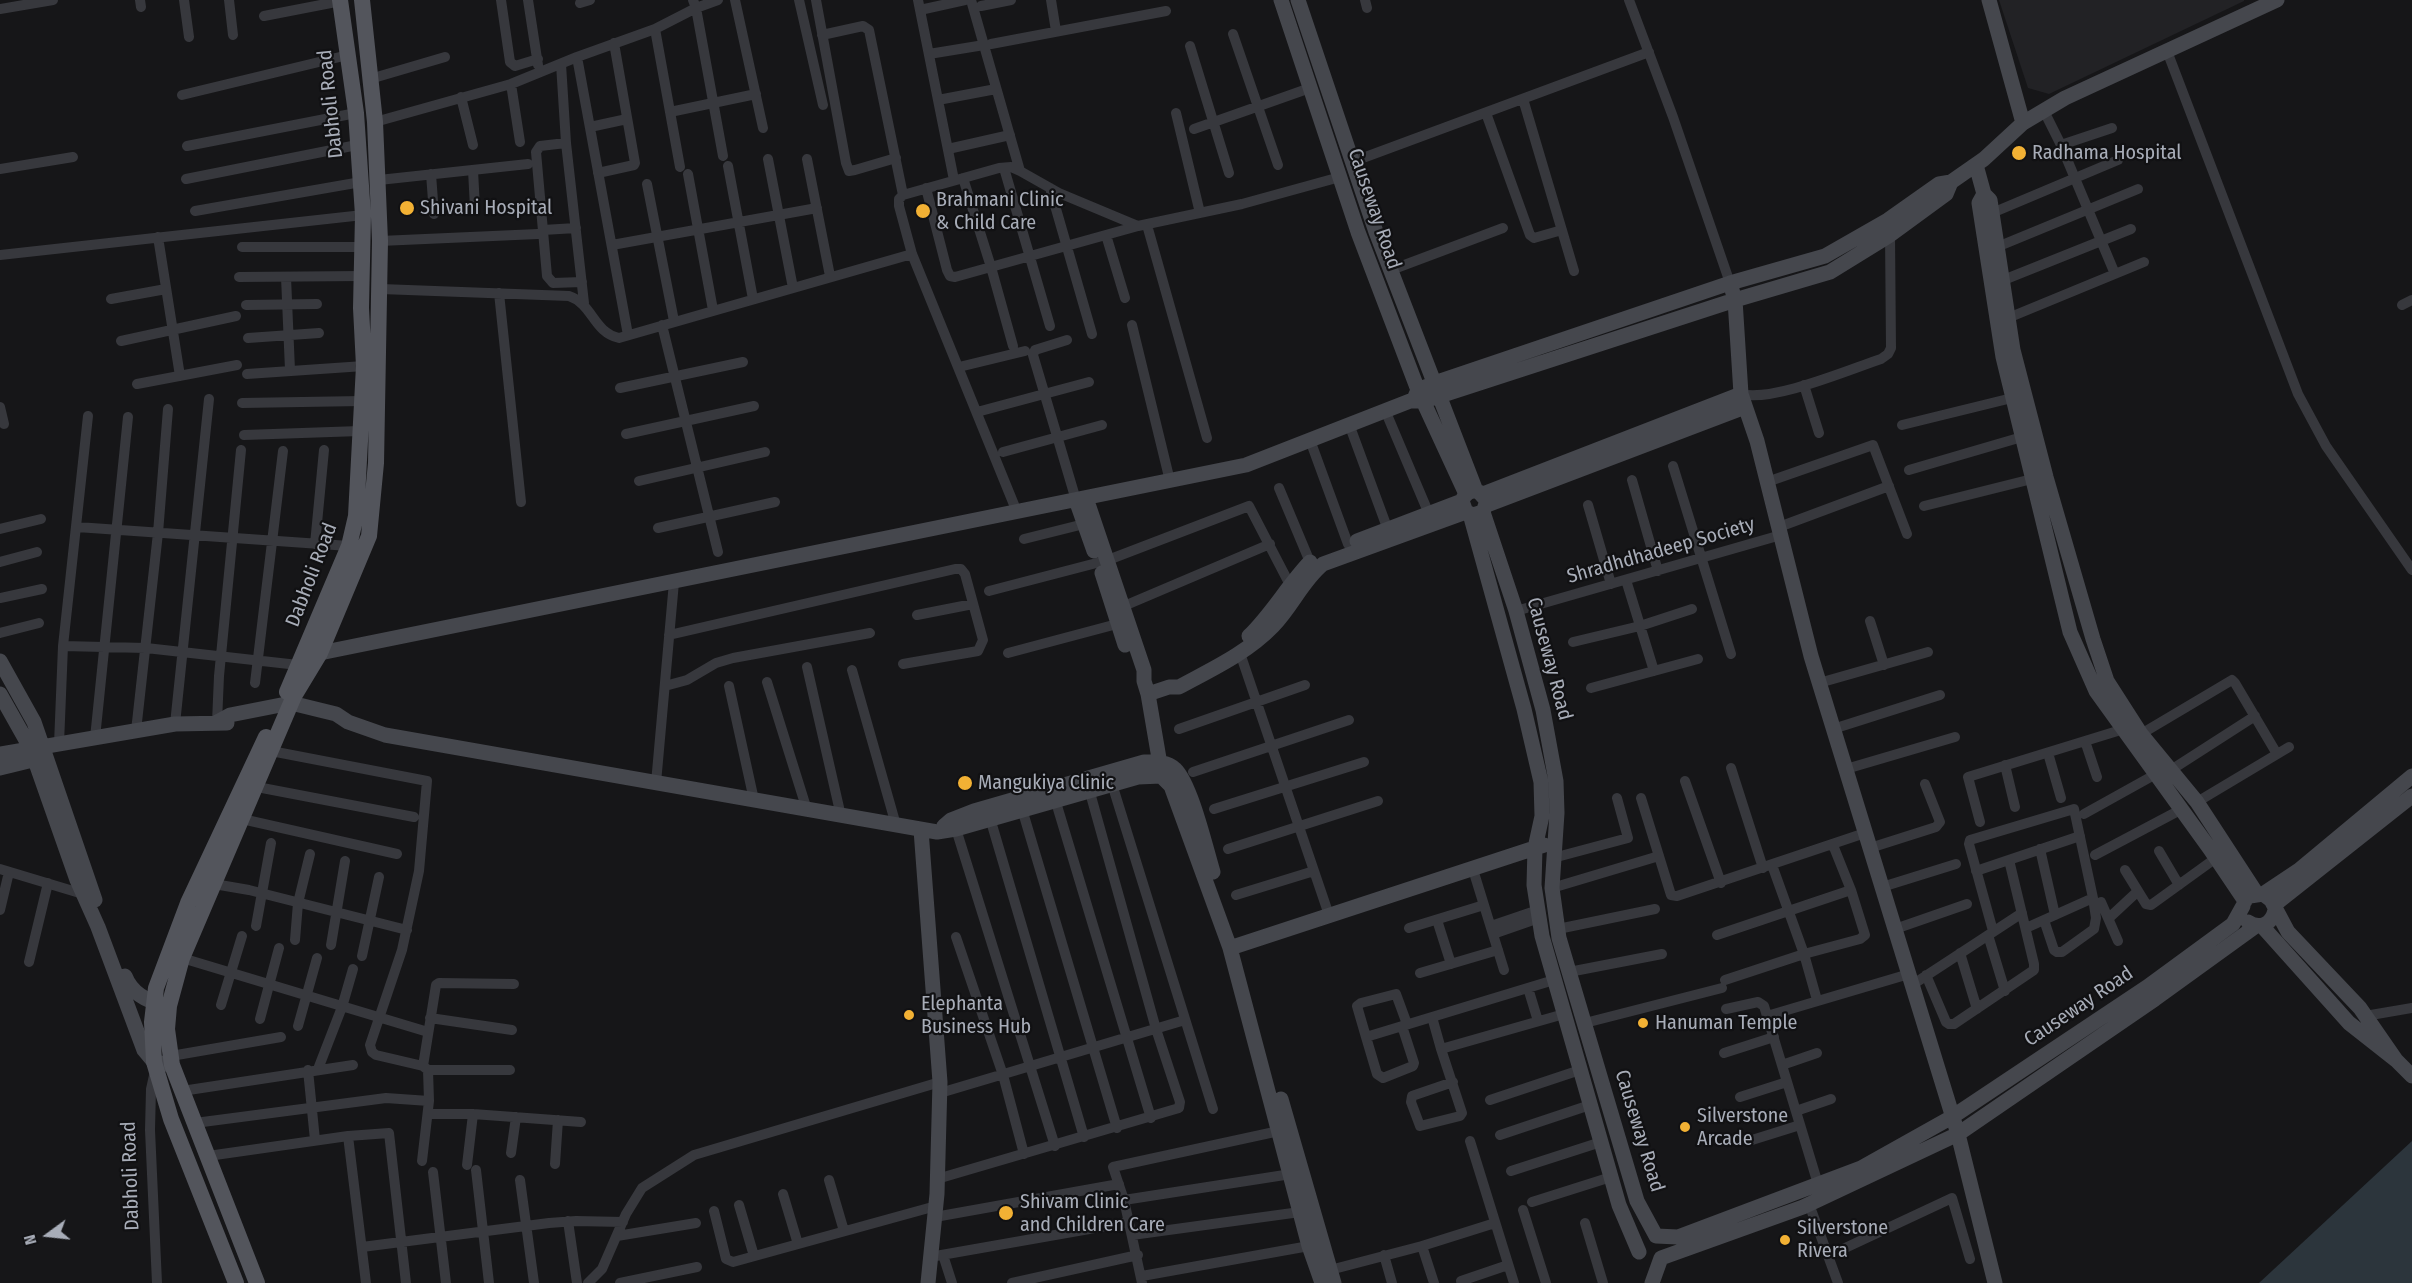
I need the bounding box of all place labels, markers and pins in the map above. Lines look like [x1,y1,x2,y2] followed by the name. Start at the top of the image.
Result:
[2032,141,2182,165] place label: Radhama Hospital
[2010,144,2028,162] marker: Radhama Hospital
[936,188,1064,235] place label: Brahmani Clinic & Child Care
[420,196,552,220] place label: Shivani Hospital
[398,199,416,217] marker: Shivani Hospital
[914,202,932,220] marker: Brahmani Clinic & Child Care
[978,771,1114,795] place label: Mangukiya Clinic
[956,774,974,792] marker: Mangukiya Clinic
[921,992,1031,1039] place label: Elephanta Business Hub
[902,1008,916,1022] marker: Elephanta Business Hub
[1655,1011,1797,1035] place label: Hanuman Temple
[1636,1016,1650,1030] marker: Hanuman Temple
[1697,1104,1788,1151] place label: Silverstone Arcade
[1678,1120,1692,1134] marker: Silverstone Arcade
[1020,1190,1165,1237] place label: Shivam Clinic and Children Care
[997,1204,1015,1222] marker: Shivam Clinic and Children Care
[1797,1216,1888,1263] place label: Silverstone Rivera
[1778,1233,1792,1247] marker: Silverstone Rivera

